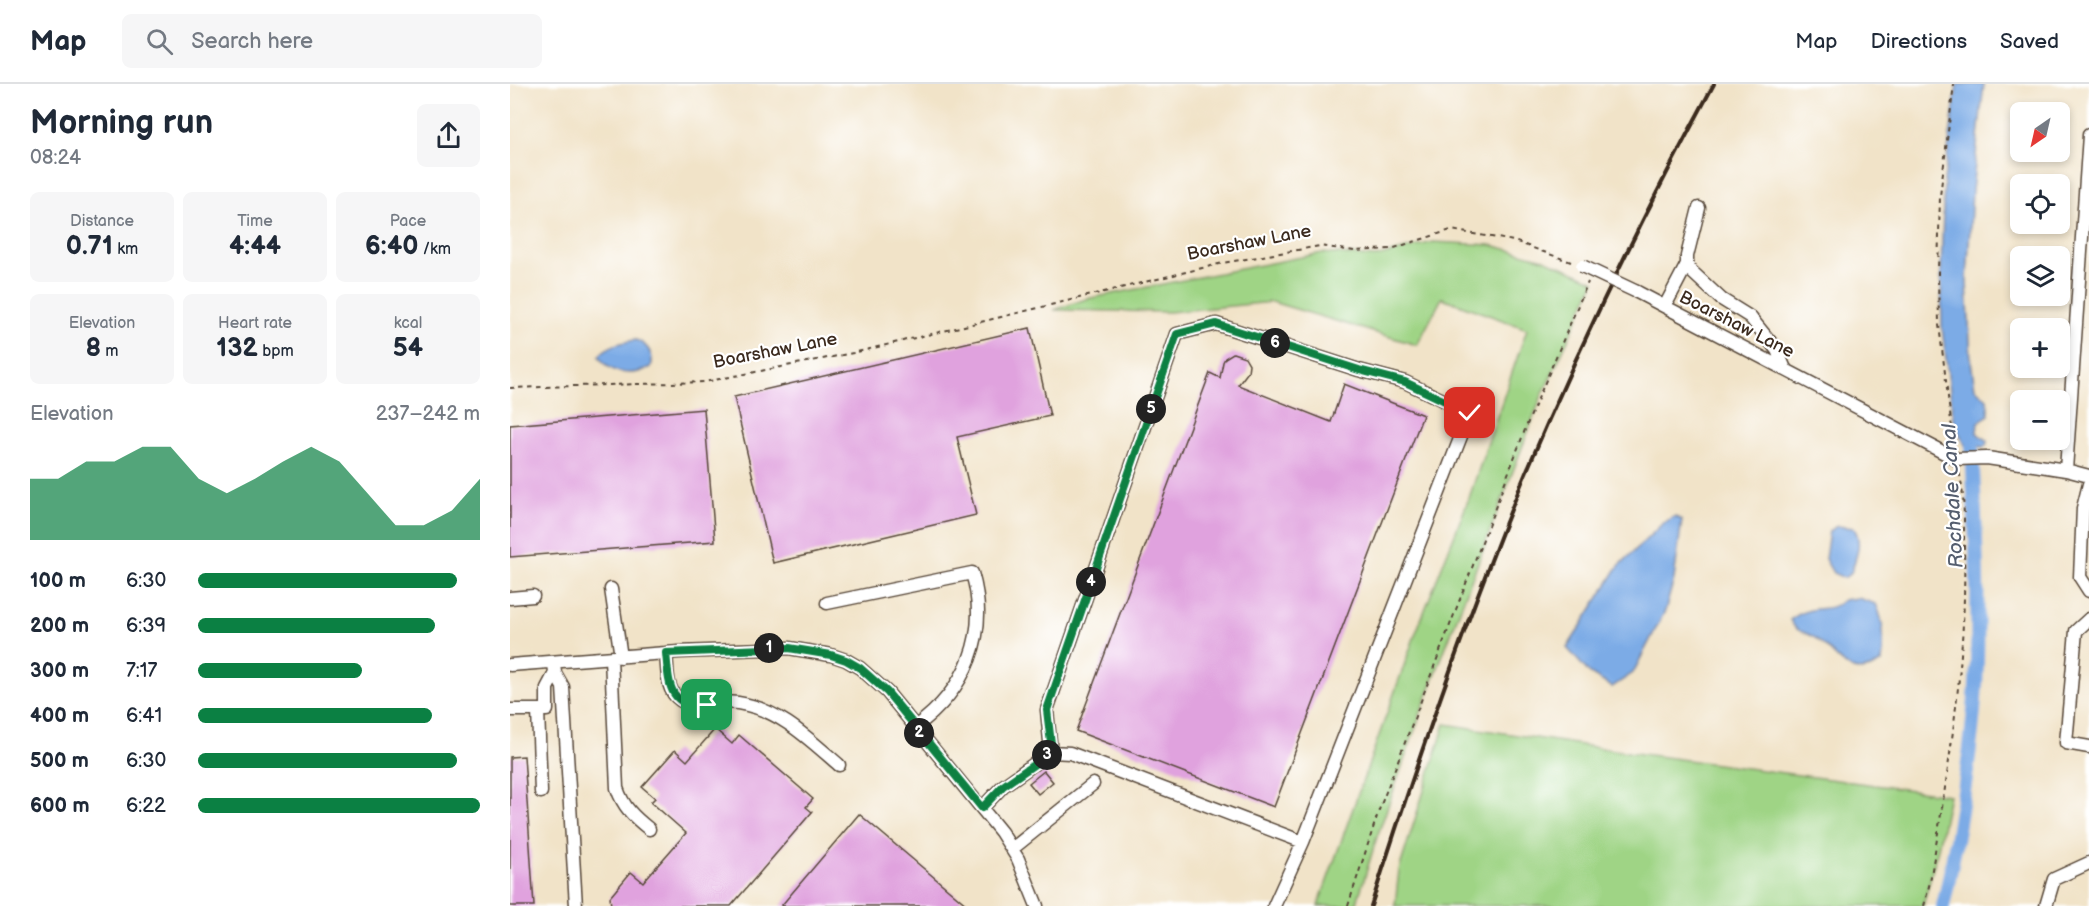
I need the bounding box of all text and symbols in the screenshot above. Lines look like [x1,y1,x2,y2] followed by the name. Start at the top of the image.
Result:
[122,14,542,68] search box
[30,25,86,58] text: Map
[143,25,176,58] icon: search
[191,28,313,55] text: Search here
[1795,29,1838,54] text: Map
[1871,29,1967,54] text: Directions
[2000,29,2059,54] text: Saved
[2010,102,2070,162] north arrow
[2010,102,2070,450] map controls
[30,103,213,143] text: Morning run
[417,104,480,167] button: share
[30,146,81,170] text: 08:24
[2010,174,2070,234] button: locate
[70,212,134,231] text: Distance
[237,212,273,231] text: Time
[390,212,426,231] text: Pace
[1185,220,1313,265] street label: Boarshaw Lane
[66,231,113,262] text: 0.71
[229,231,281,262] text: 4:44
[365,231,418,262] text: 6:40
[113,240,138,259] text: km
[418,240,451,259] text: /km
[2010,246,2070,306] button: layers
[1676,286,1798,363] street label: Boarshaw Lane
[69,314,135,333] text: Elevation
[218,314,292,333] text: Heart rate
[394,314,422,333] text: kcal
[2010,318,2070,378] button: +
[711,328,839,373] street label: Boarshaw Lane
[1260,328,1290,358] pin: 6
[85,333,101,364] text: 8
[216,333,258,364] text: 132
[393,333,423,364] text: 54
[1270,333,1280,352] text: 6
[101,342,119,361] text: m
[258,342,294,361] text: bpm
[1444,387,1495,438] pin
[2010,390,2070,450] button: −
[1136,394,1166,424] pin: 5
[1453,396,1486,429] icon: check
[1146,399,1156,418] text: 5
[30,402,113,426] text: Elevation
[376,402,480,426] text: 237–242 m
[1937,422,1969,569] water label: Rochdale Canal
[1076,567,1106,597] pin: 4
[30,569,86,593] text: 100 m
[126,569,166,593] text: 6:30
[1086,572,1096,591] text: 4
[30,614,89,638] text: 200 m
[126,614,166,638] text: 6:39
[754,633,784,663] pin: 1
[766,638,772,657] text: 1
[30,659,89,683] text: 300 m
[126,659,157,683] text: 7:17
[681,679,732,730] pin
[690,688,723,721] icon: arrive
[30,704,89,728] text: 400 m
[126,704,162,728] text: 6:41
[904,718,934,748] pin: 2
[914,723,924,742] text: 2
[1032,740,1062,770] pin: 3
[1042,745,1052,764] text: 3
[30,749,89,773] text: 500 m
[126,749,166,773] text: 6:30
[30,794,90,818] text: 600 m
[126,794,166,818] text: 6:22

